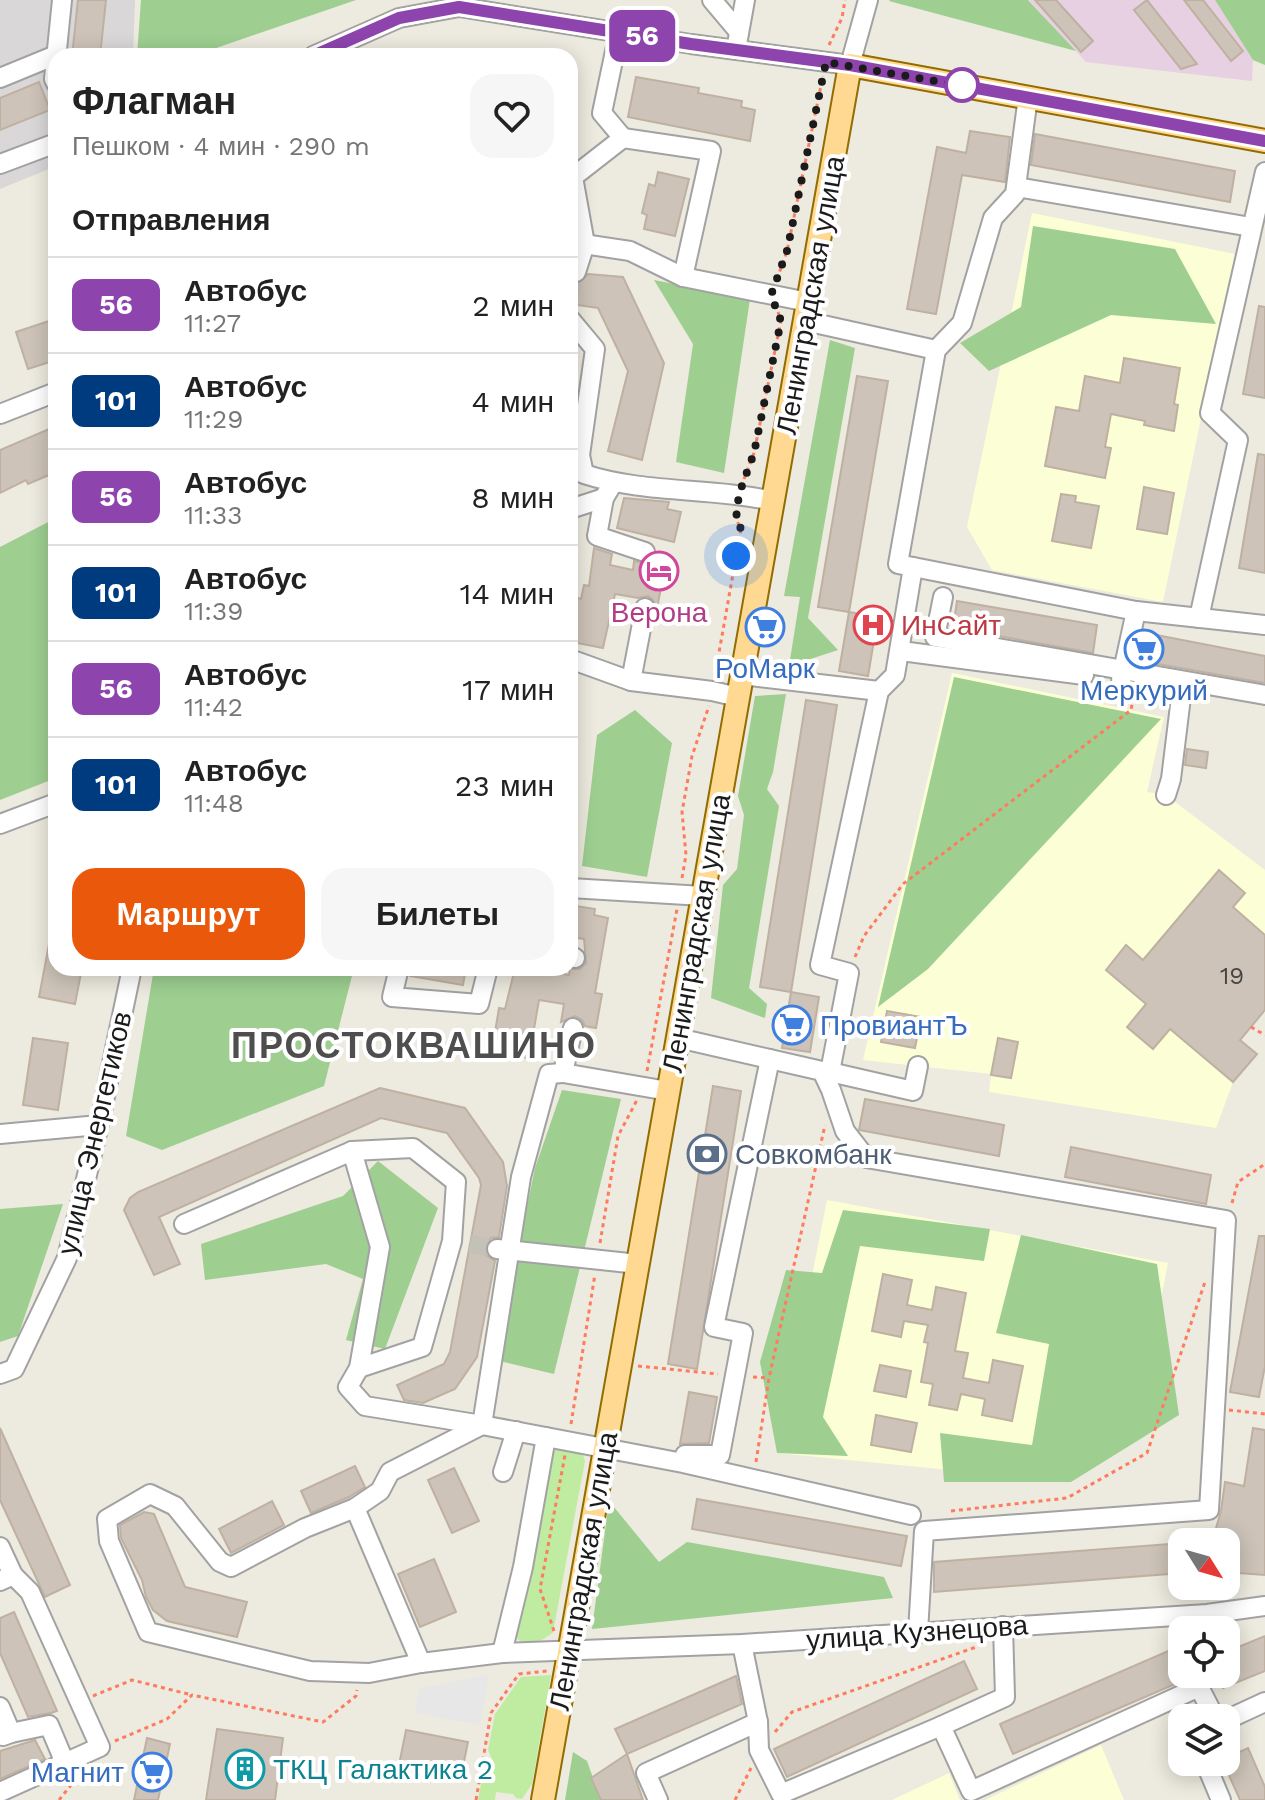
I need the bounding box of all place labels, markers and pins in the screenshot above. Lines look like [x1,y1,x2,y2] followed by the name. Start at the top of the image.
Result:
[945,68,979,102] unlabelled marker
[638,550,680,592] hotel icon: Верона
[611,596,708,629] place label: Верона
[852,604,894,646] hospital icon: ИнСайт
[744,606,786,648] supermarket icon: РоМарк
[901,609,1001,642] place label: ИнСайт
[1123,628,1165,670] supermarket icon: Меркурий
[715,652,816,685] place label: РоМарк
[1080,674,1208,707] place label: Меркурий
[771,1004,813,1046] supermarket icon: ПровиантЪ
[820,1009,968,1042] place label: ПровиантЪ
[686,1133,728,1175] bank icon: Совкомбанк
[735,1138,892,1171] place label: Совкомбанк
[224,1748,266,1790] building icon: ТКЦ Галактика 2
[131,1751,173,1793] supermarket icon: Магнит
[273,1753,493,1786] place label: ТКЦ Галактика 2
[31,1756,124,1789] place label: Магнит

